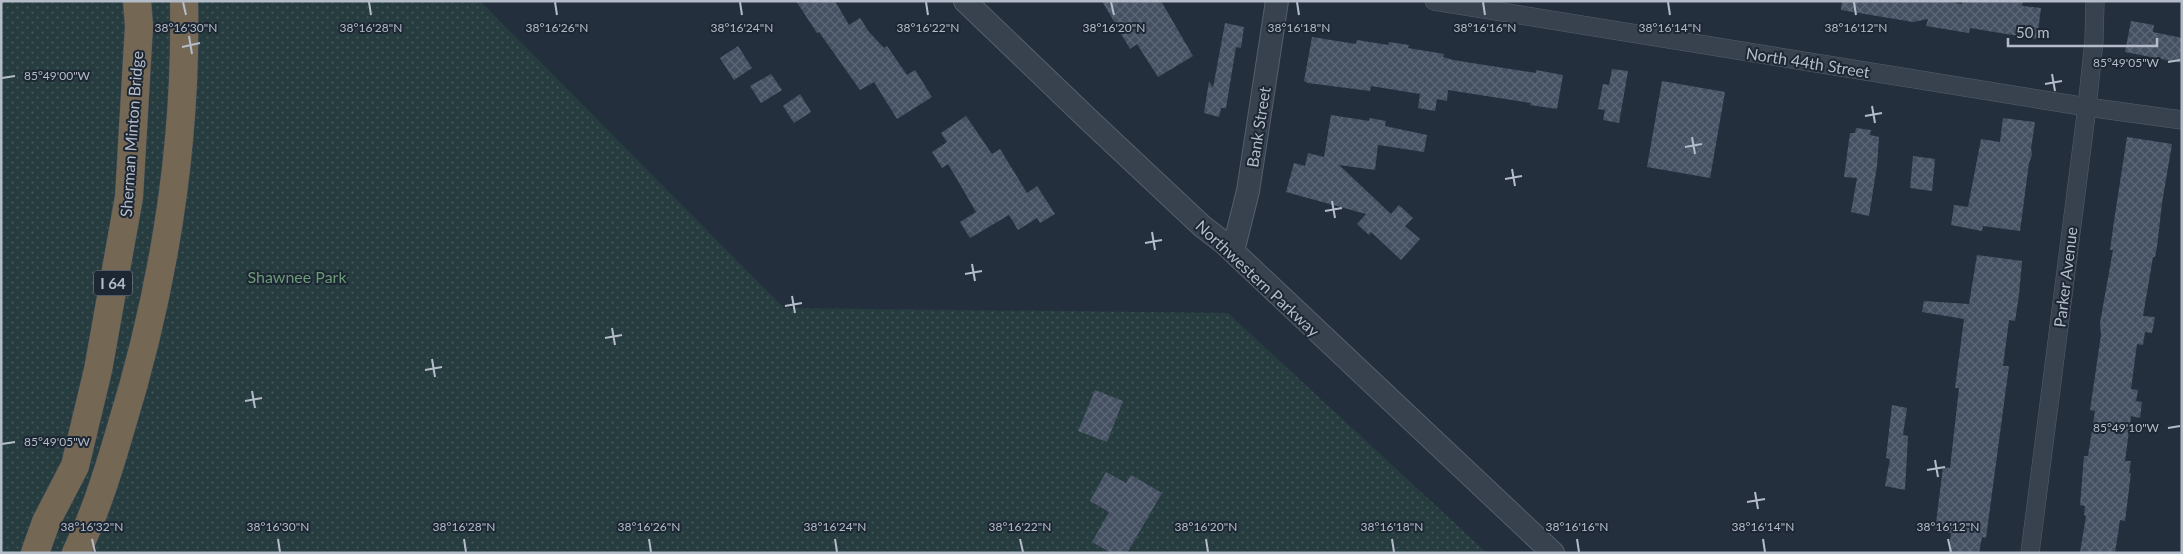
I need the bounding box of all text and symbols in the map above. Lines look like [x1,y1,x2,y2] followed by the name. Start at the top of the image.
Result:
[2008,15,2157,47] scale bar
[155,20,217,35] text: 38°16'30"N
[340,20,402,35] text: 38°16'28"N
[526,20,588,35] text: 38°16'26"N
[711,20,773,35] text: 38°16'24"N
[897,20,959,35] text: 38°16'22"N
[1083,20,1145,35] text: 38°16'20"N
[1268,20,1330,35] text: 38°16'18"N
[1454,20,1516,35] text: 38°16'16"N
[1639,20,1701,35] text: 38°16'14"N
[1825,20,1887,35] text: 38°16'12"N
[2016,23,2050,41] text: 50 m
[1745,43,1872,81] street label: North 44th Street
[116,50,146,218] street label: Sherman Minton Bridge
[2093,55,2160,70] text: 85°49'05"W
[24,68,91,83] text: 85°49'00"W
[1242,85,1274,169] street label: Bank Street
[1192,216,1324,341] street label: Northwestern Parkway
[2049,226,2081,328] street label: Parker Avenue
[247,267,347,286] park label: Shawnee Park
[94,270,132,296] road number: I 64
[2093,420,2160,435] text: 85°49'10"W
[24,434,91,449] text: 85°49'05"W
[61,519,123,534] text: 38°16'32"N
[247,519,309,534] text: 38°16'30"N
[433,519,495,534] text: 38°16'28"N
[618,519,680,534] text: 38°16'26"N
[804,519,866,534] text: 38°16'24"N
[989,519,1051,534] text: 38°16'22"N
[1175,519,1237,534] text: 38°16'20"N
[1361,519,1423,534] text: 38°16'18"N
[1546,519,1608,534] text: 38°16'16"N
[1732,519,1794,534] text: 38°16'14"N
[1917,519,1979,534] text: 38°16'12"N

